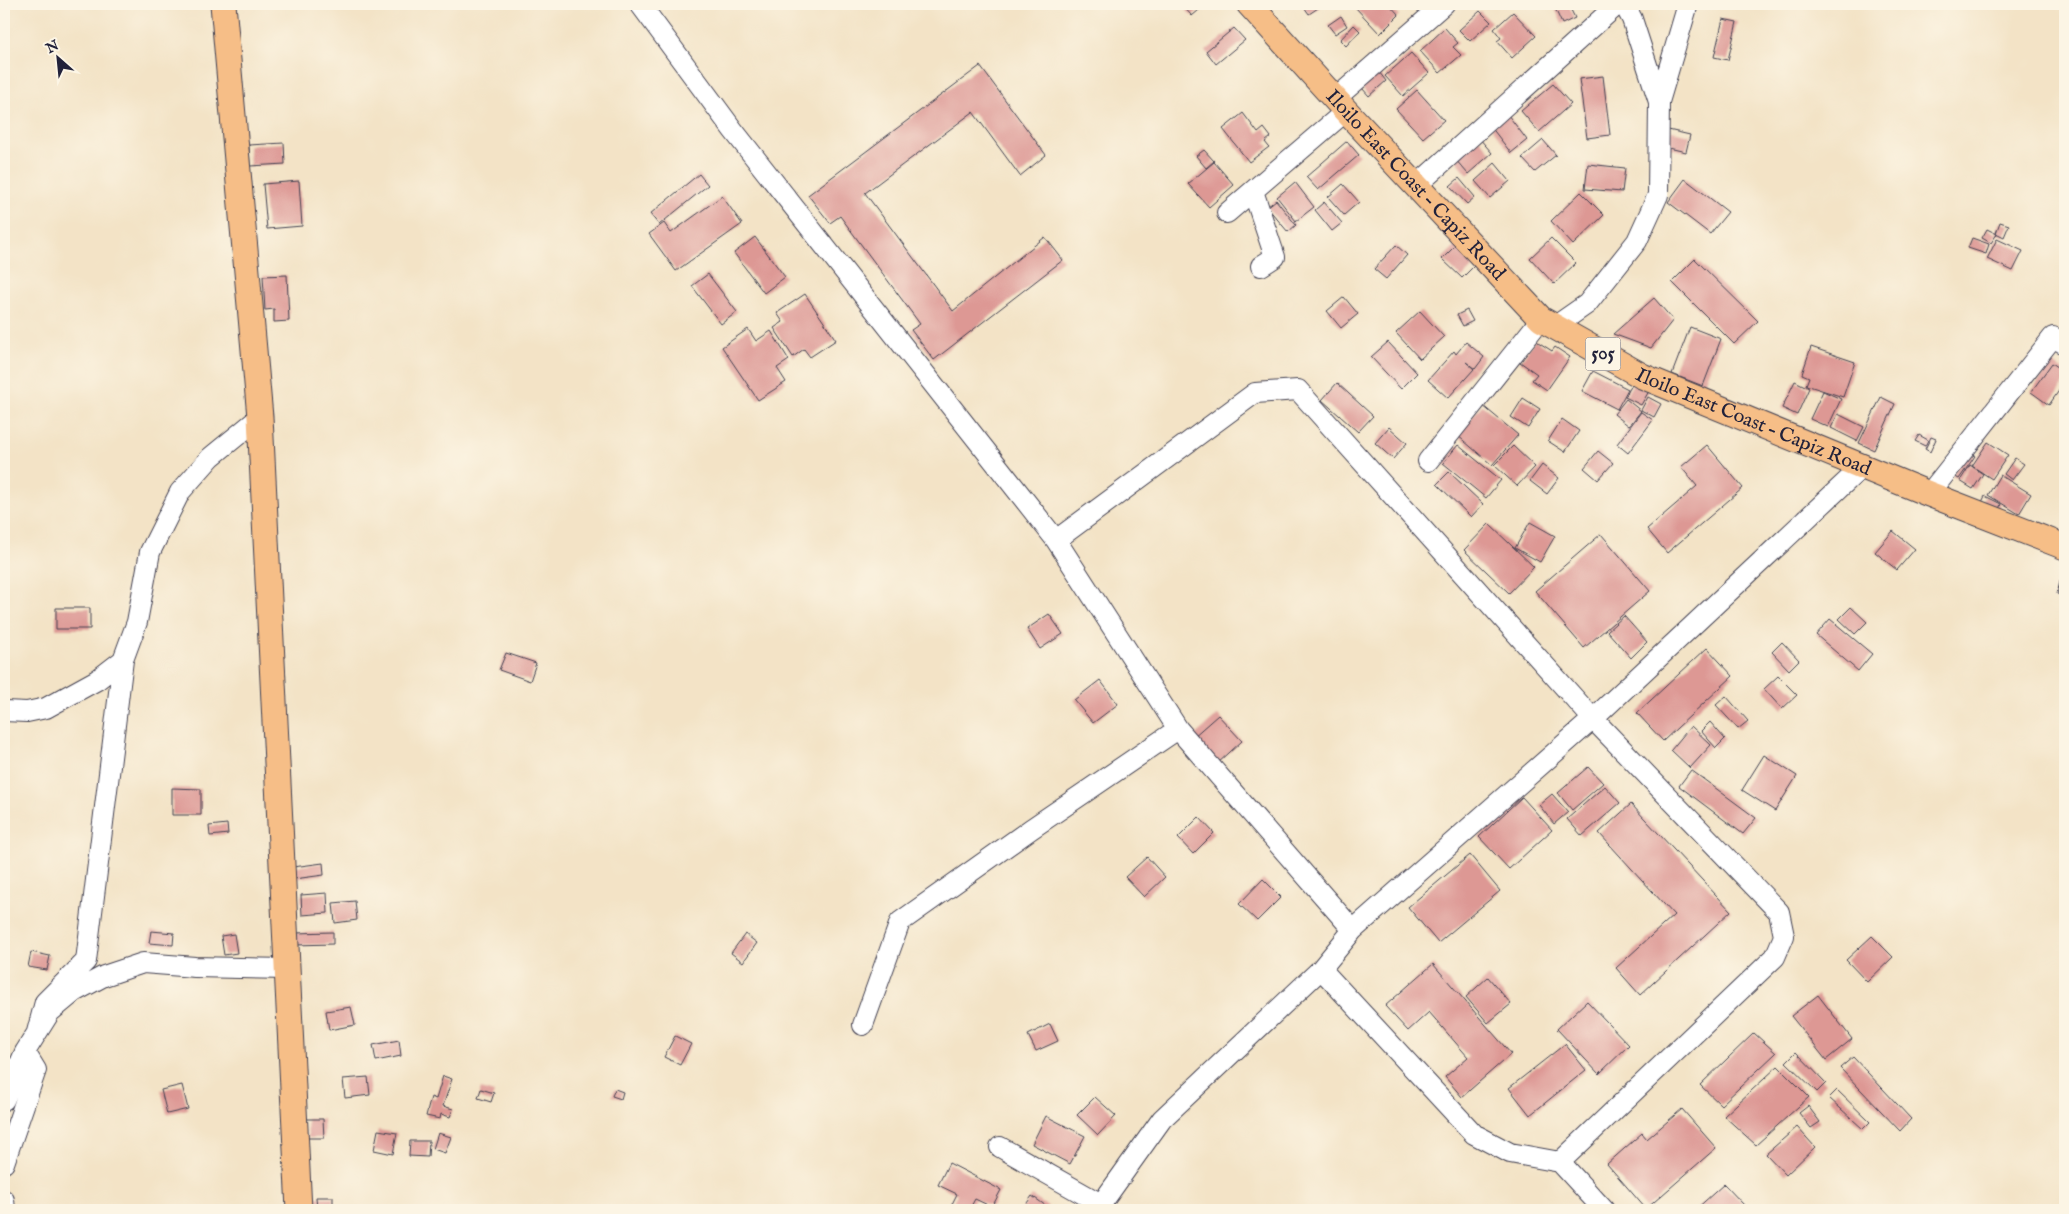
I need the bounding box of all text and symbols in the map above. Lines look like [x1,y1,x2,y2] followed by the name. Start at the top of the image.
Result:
[32,32,82,82] north arrow
[42,37,62,59] text: N
[1320,84,1511,286] street label: Iloilo East Coast – Capiz Road
[1586,338,1620,370] road number: 505
[1631,362,1875,481] street label: Iloilo East Coast – Capiz Road

